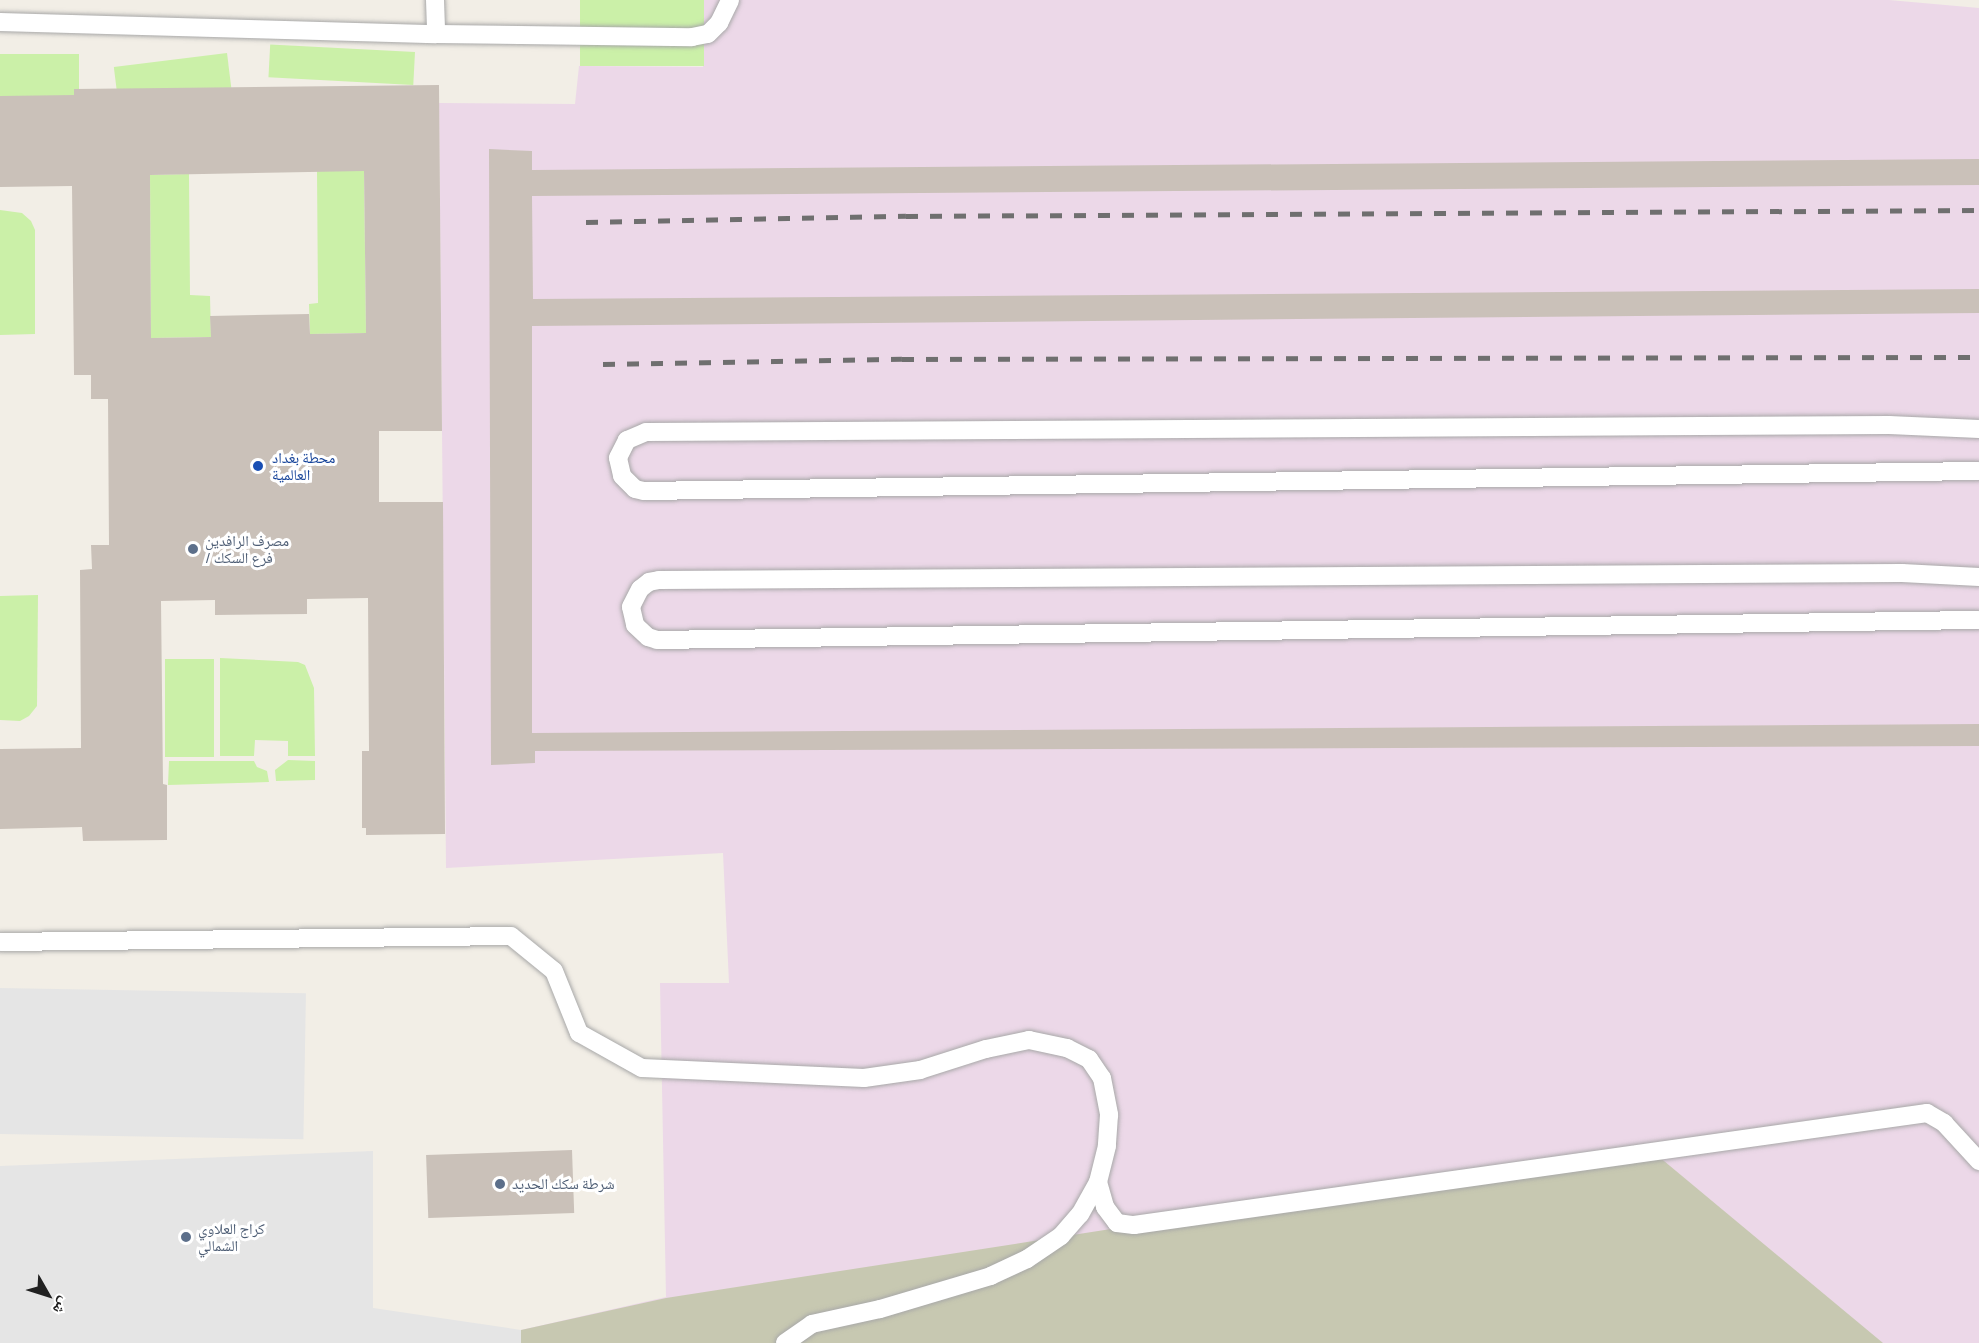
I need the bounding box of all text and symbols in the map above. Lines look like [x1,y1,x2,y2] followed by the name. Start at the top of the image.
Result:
[272,448,335,483] place label: محطة بغداد العالمية
[249,457,267,475] marker: محطة بغداد العالمية
[205,531,289,566] place label: مصرف الرافدين / فرع السكك
[186,542,200,556] marker: مصرف الرافدين / فرع السكك
[512,1175,615,1193] place label: شرطة سكك الحديد
[493,1177,507,1191] marker: شرطة سكك الحديد
[198,1219,265,1254] place label: كراج العلاوي الشمالي
[179,1230,193,1244] marker: كراج العلاوي الشمالي
[18,1265,78,1325] north arrow
[48,1293,76,1320] text: ش

